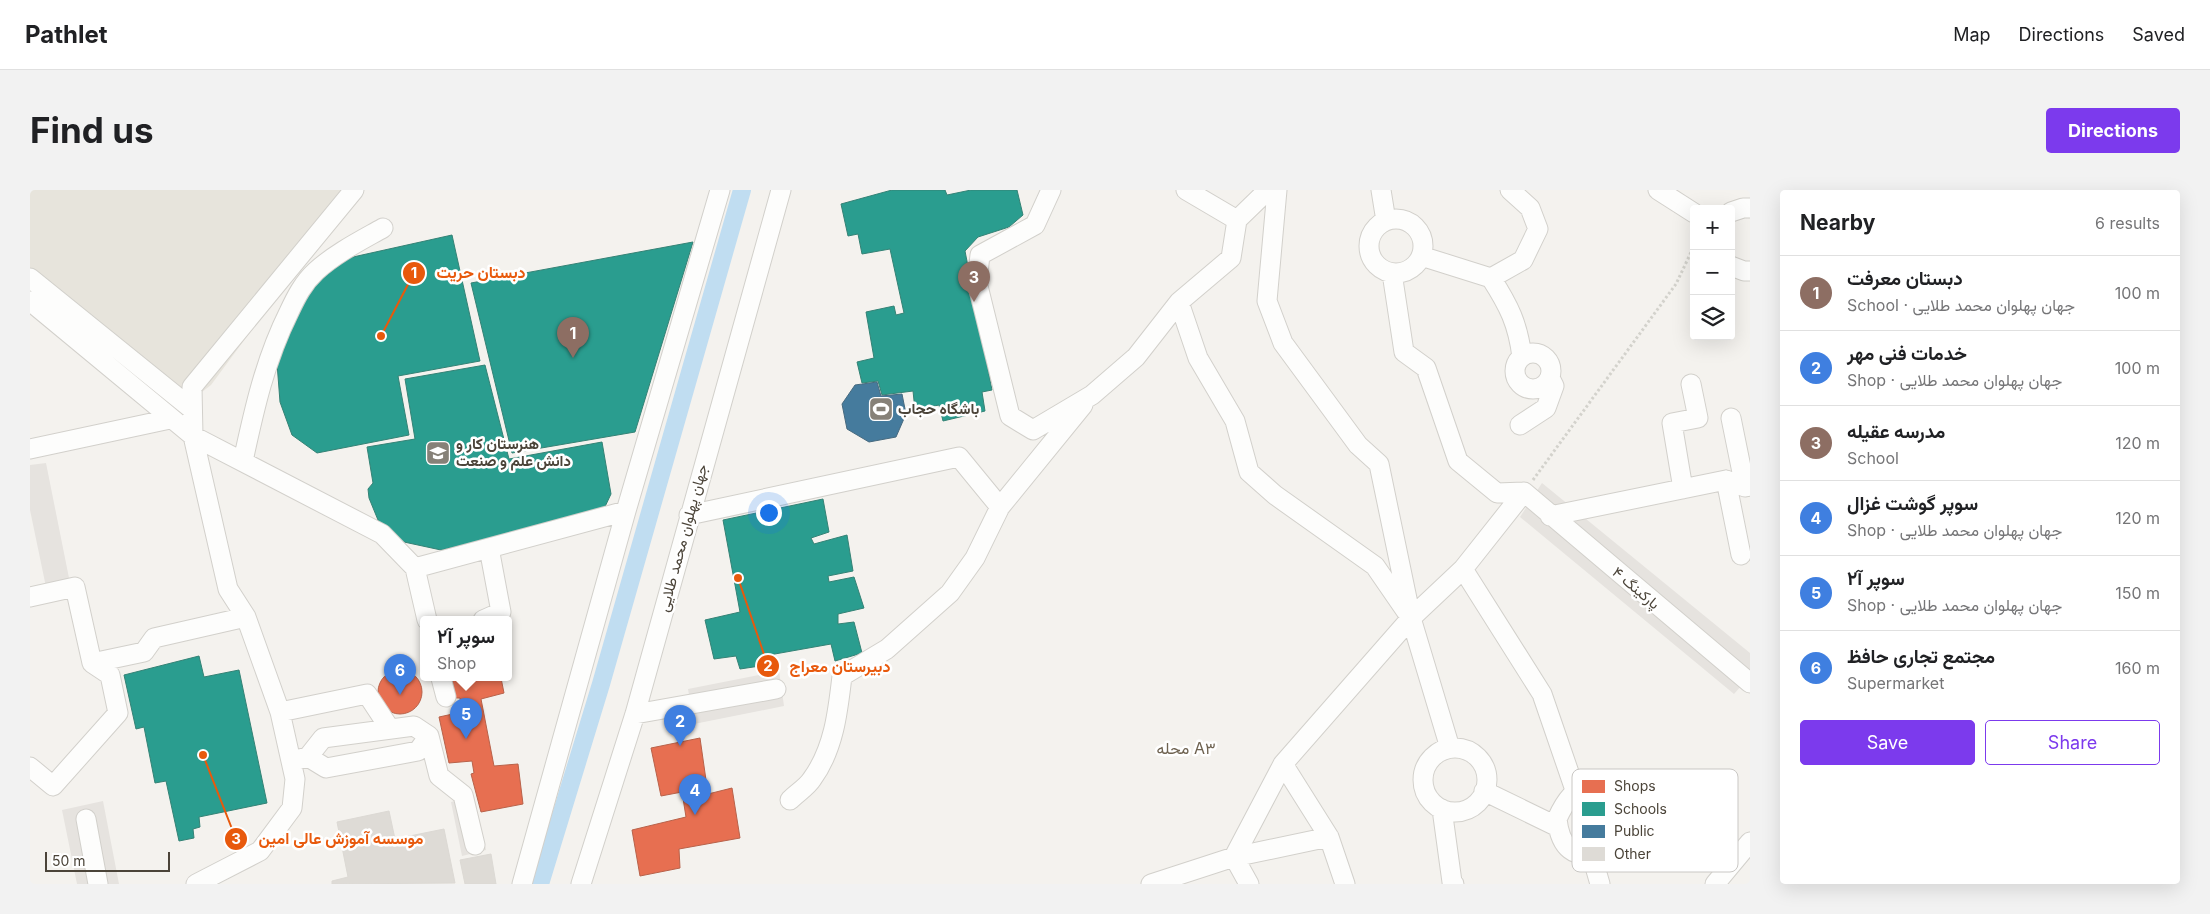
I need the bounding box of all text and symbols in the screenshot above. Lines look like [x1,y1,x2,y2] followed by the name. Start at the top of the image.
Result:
[25,20,108,49] text: Pathlet
[1953,24,1991,45] text: Map
[2019,24,2104,45] text: Directions
[2132,24,2185,45] text: Saved
[2046,108,2180,153] button: Directions
[30,109,154,151] text: Find us
[1690,205,1735,340] map controls
[1690,205,1735,250] button: +
[1800,210,1875,235] text: Nearby
[2095,213,2160,233] text: 6 results
[1690,250,1735,295] button: −
[401,257,535,288] callout: دبستان حریت
[958,261,990,302] pin: 3
[436,262,526,283] text: دبستان حریت
[411,263,417,282] text: 1
[1847,267,1963,290] text: دبستان معرفت
[1813,283,1819,303] text: 1
[2115,283,2160,303] text: 100 m
[1690,295,1735,340] button: layers
[1847,295,2075,315] text: School · جهان پهلوان محمد طلایی
[557,317,589,358] pin: 1
[1847,342,1967,365] text: خدمات فنی مهر
[1811,358,1821,378] text: 2
[2115,358,2160,378] text: 100 m
[1847,370,2062,390] text: Shop · جهان پهلوان محمد طلایی
[868,396,894,422] sports icon: باشگاه حجاب
[898,399,979,418] place label: باشگاه حجاب
[1847,420,1945,443] text: مدرسه عقیله
[1811,433,1821,453] text: 3
[2115,433,2160,453] text: 120 m
[456,434,571,471] place label: هنرستان کار و دانش علم و صنعت
[425,440,451,466] school or university icon: هنرستان کار و دانش علم و صنعت
[1847,448,1899,468] text: School
[654,462,712,614] street label: جهان پهلوان محمد طلایی
[1847,492,1978,515] text: سوپر گوشت غزال
[756,500,782,526] your location
[1811,508,1821,528] text: 4
[2115,508,2160,528] text: 120 m
[1847,520,2062,540] text: Shop · جهان پهلوان محمد طلایی
[1608,562,1664,614] street label: پارکینگ ۴
[1847,567,1905,590] text: سوپر آ۲
[1811,583,1821,603] text: 5
[2115,583,2160,603] text: 150 m
[1847,595,2062,615] text: Shop · جهان پهلوان محمد طلایی
[420,616,512,681] popup
[437,625,495,648] text: سوپر آ۲
[1847,645,1995,668] text: مجتمع تجاری حافظ
[755,651,901,682] callout: دبیرستان معراج
[437,653,476,673] text: Shop
[384,654,416,695] pin: 6
[763,656,773,675] text: 2
[790,656,890,677] text: دبیرستان معراج
[1811,658,1821,678] text: 6
[2115,658,2160,678] text: 160 m
[1847,673,1944,693] text: Supermarket
[450,698,482,739] pin: 5
[664,705,696,746] pin: 2
[1800,720,1975,765] button: Save
[1985,720,2160,765] button: Share
[1157,738,1215,758] district label: محله A۳
[1572,769,1738,872] legend
[679,774,711,815] pin: 4
[1614,777,1656,794] text: Shops
[1614,800,1667,817] text: Schools
[1614,822,1655,839] text: Public
[223,823,433,854] callout: موسسه آموزش عالی امین
[258,828,424,849] text: موسسه آموزش عالی امین
[231,829,241,848] text: 3
[1614,845,1651,862] text: Other
[45,849,170,872] scale bar
[52,852,86,869] text: 50 m

